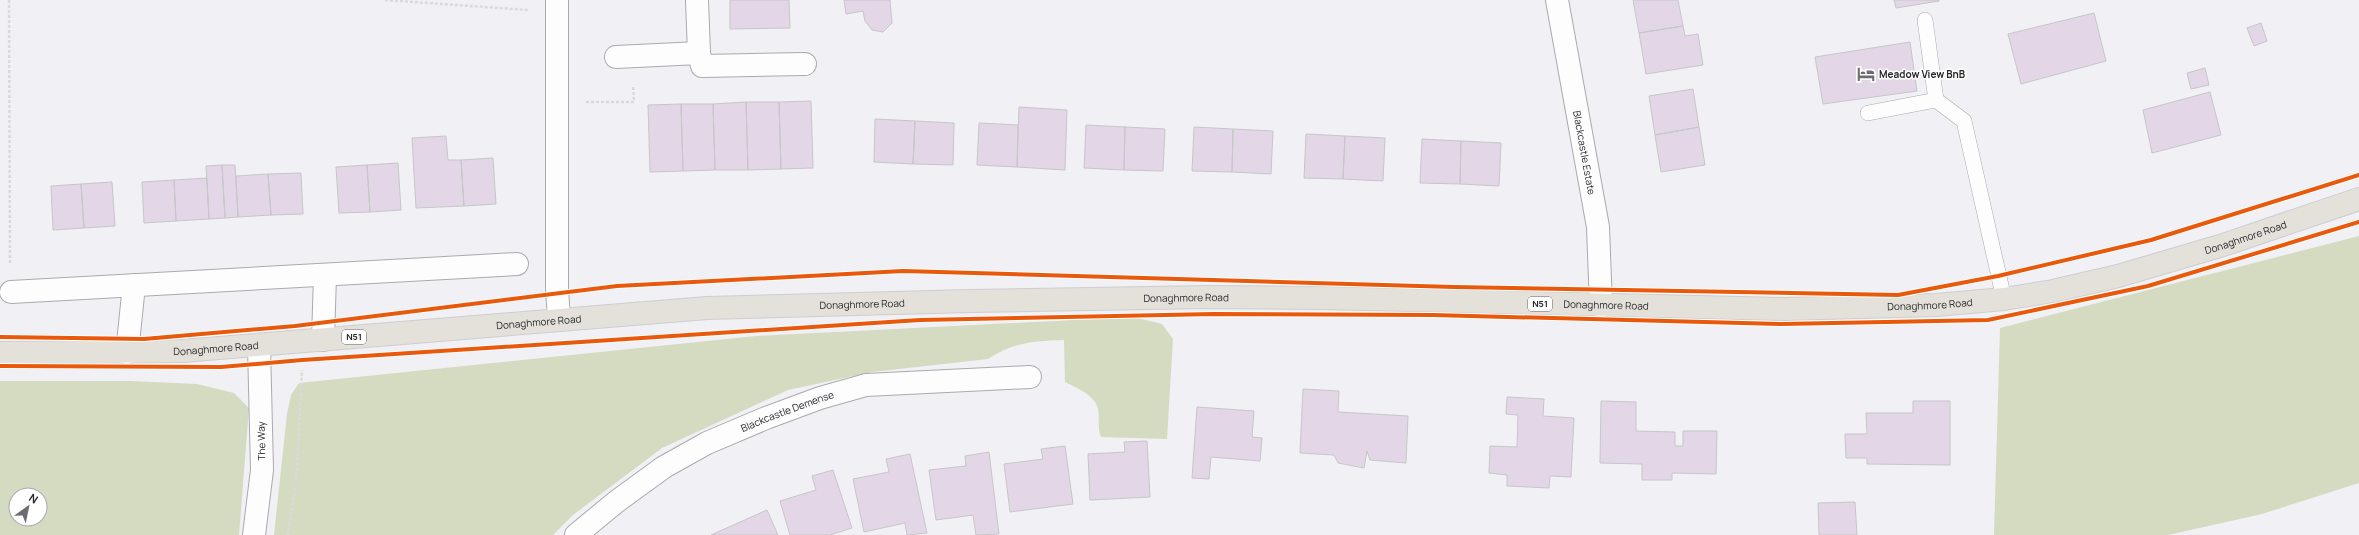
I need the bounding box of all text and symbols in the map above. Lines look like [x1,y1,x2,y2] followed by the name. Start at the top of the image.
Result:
[1856,64,1876,84] hotel icon: Meadow View BnB
[1879,67,1966,81] place label: Meadow View BnB
[1570,109,1599,196] street label: Blackcastle Estate
[2203,217,2288,257] street label: Donaghmore Road
[1143,290,1229,305] street label: Donaghmore Road
[1887,295,1973,313] street label: Donaghmore Road
[819,296,905,312] street label: Donaghmore Road
[1528,297,1552,311] road number: N51
[1563,297,1649,313] street label: Donaghmore Road
[496,311,582,332] street label: Donaghmore Road
[342,330,366,344] road number: N51
[173,338,259,358] street label: Donaghmore Road
[738,387,836,435] street label: Blackcastle Demense
[254,421,268,461] street label: The Way
[8,487,48,527] north arrow
[26,490,41,507] text: N

